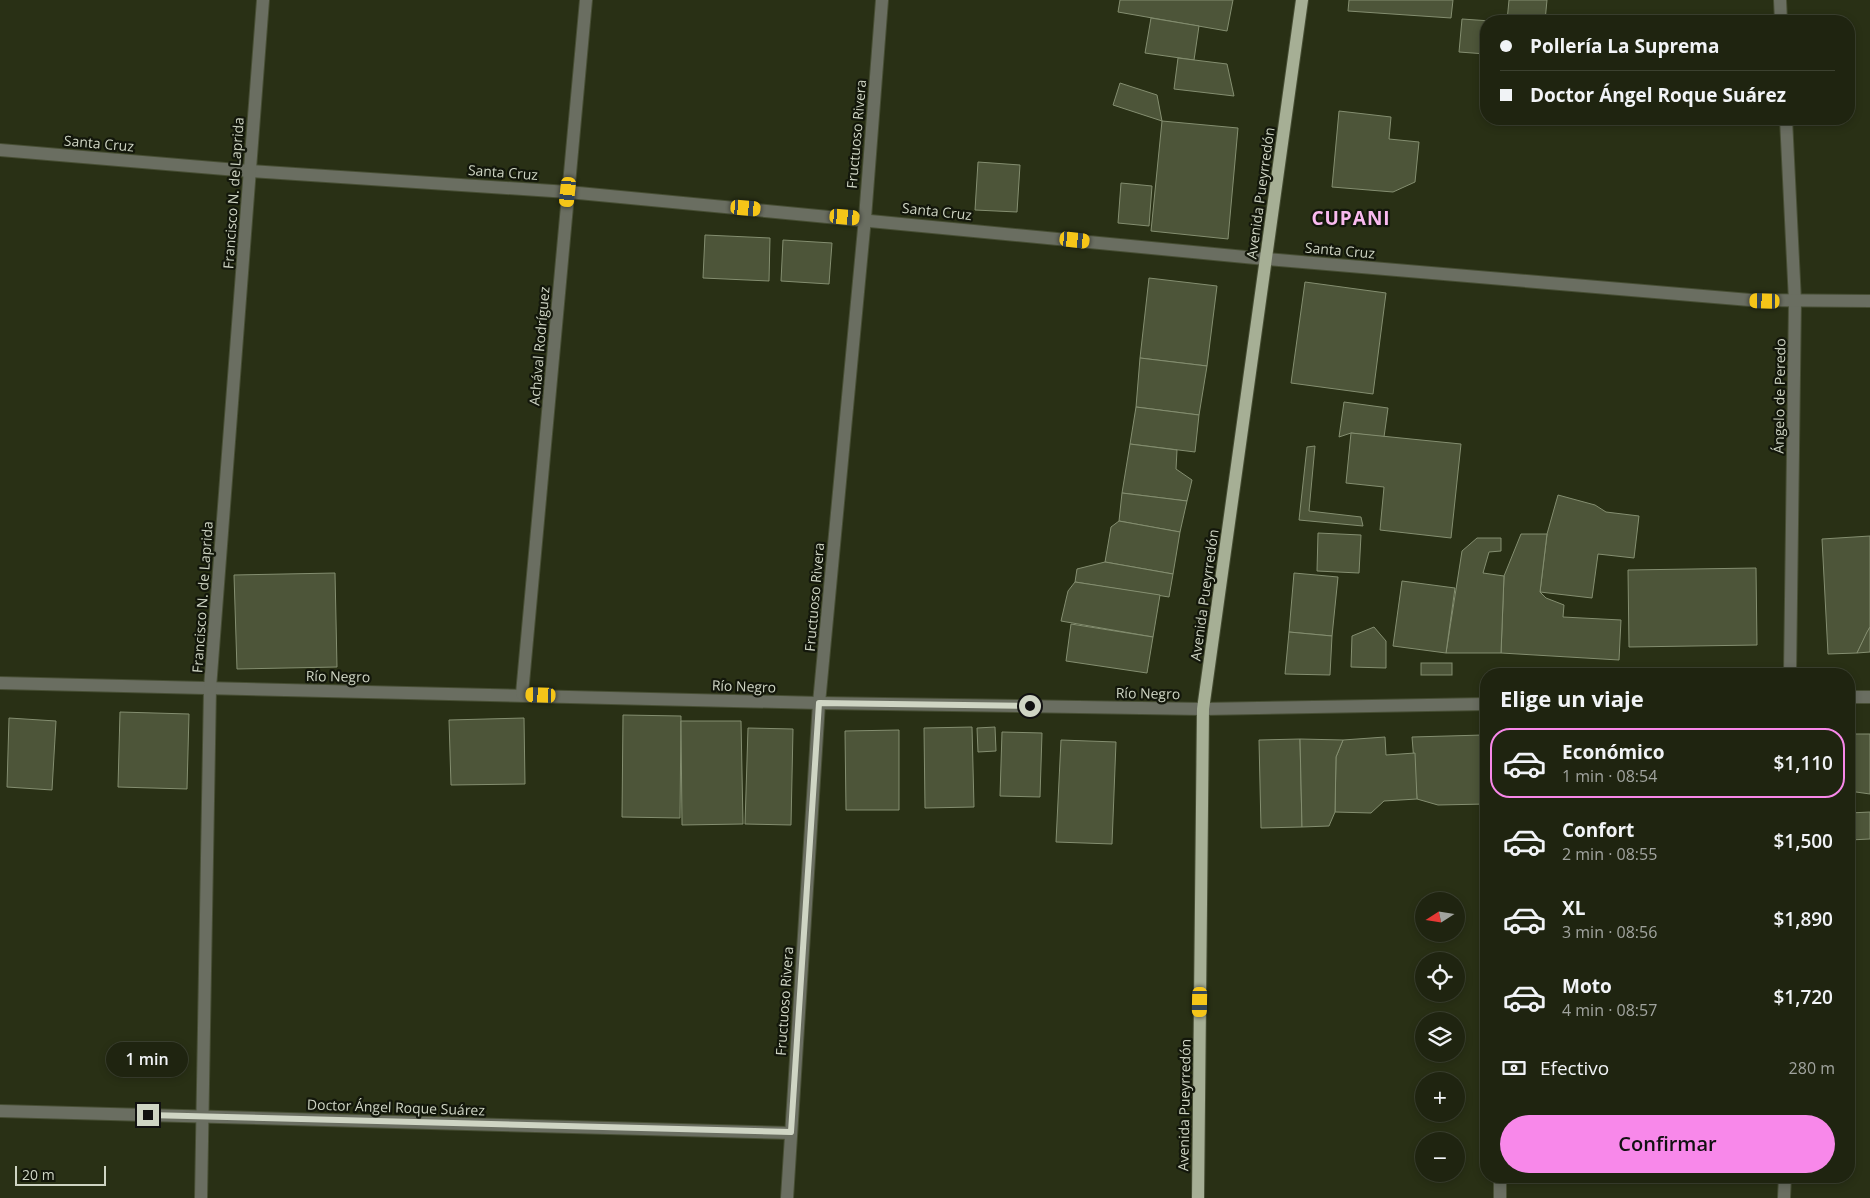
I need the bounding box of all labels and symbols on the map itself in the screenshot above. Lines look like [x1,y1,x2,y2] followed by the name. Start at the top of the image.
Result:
[842,79,870,189] street label: Fructuoso Rivera
[218,116,248,270] street label: Francisco N. de Laprida
[1241,126,1279,260] street label: Avenida Pueyrredón
[63,130,135,156] street label: Santa Cruz
[467,160,539,184] street label: Santa Cruz
[558,176,577,208] car
[901,198,973,224] street label: Santa Cruz
[730,199,761,217] car
[1311,205,1391,231] district label: CUPANI
[829,208,860,226] car
[1059,231,1090,249] car
[1304,237,1376,263] street label: Santa Cruz
[524,285,554,406] street label: Achával Rodríguez
[1749,293,1780,309] car
[1768,338,1790,454] street label: Ángelo de Peredo
[187,520,217,674] street label: Francisco N. de Laprida
[1185,528,1223,662] street label: Avenida Pueyrredón
[800,542,828,652] street label: Fructuoso Rivera
[306,666,370,686] street label: Río Negro
[711,675,777,697] street label: Río Negro
[1116,683,1180,703] street label: Río Negro
[525,687,556,703] car
[1019,695,1041,717] route start
[1415,892,1465,942] north arrow
[771,946,797,1056] street label: Fructuoso Rivera
[1192,987,1207,1017] car
[1173,1039,1195,1171] street label: Avenida Pueyrredón
[107,1042,189,1078] callout: 1 min
[307,1094,486,1120] street label: Doctor Ángel Roque Suárez
[137,1104,159,1126] route end
[15,1163,106,1186] scale bar

